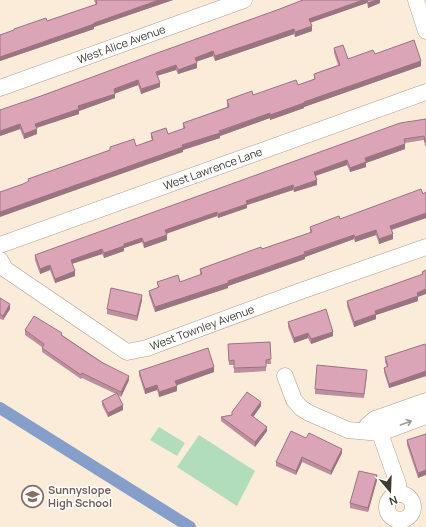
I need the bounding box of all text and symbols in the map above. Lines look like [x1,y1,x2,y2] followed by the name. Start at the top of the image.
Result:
[75,21,168,67] street label: West Alice Avenue
[161,143,265,193] street label: West Lawrence Lane
[148,301,257,353] street label: West Townley Avenue
[400,419,413,426] one-way arrow
[370,471,410,511] north arrow
[48,482,112,510] place label: Sunnyslope High School
[19,483,45,509] school or university icon: Sunnyslope High School
[387,493,400,509] text: N

